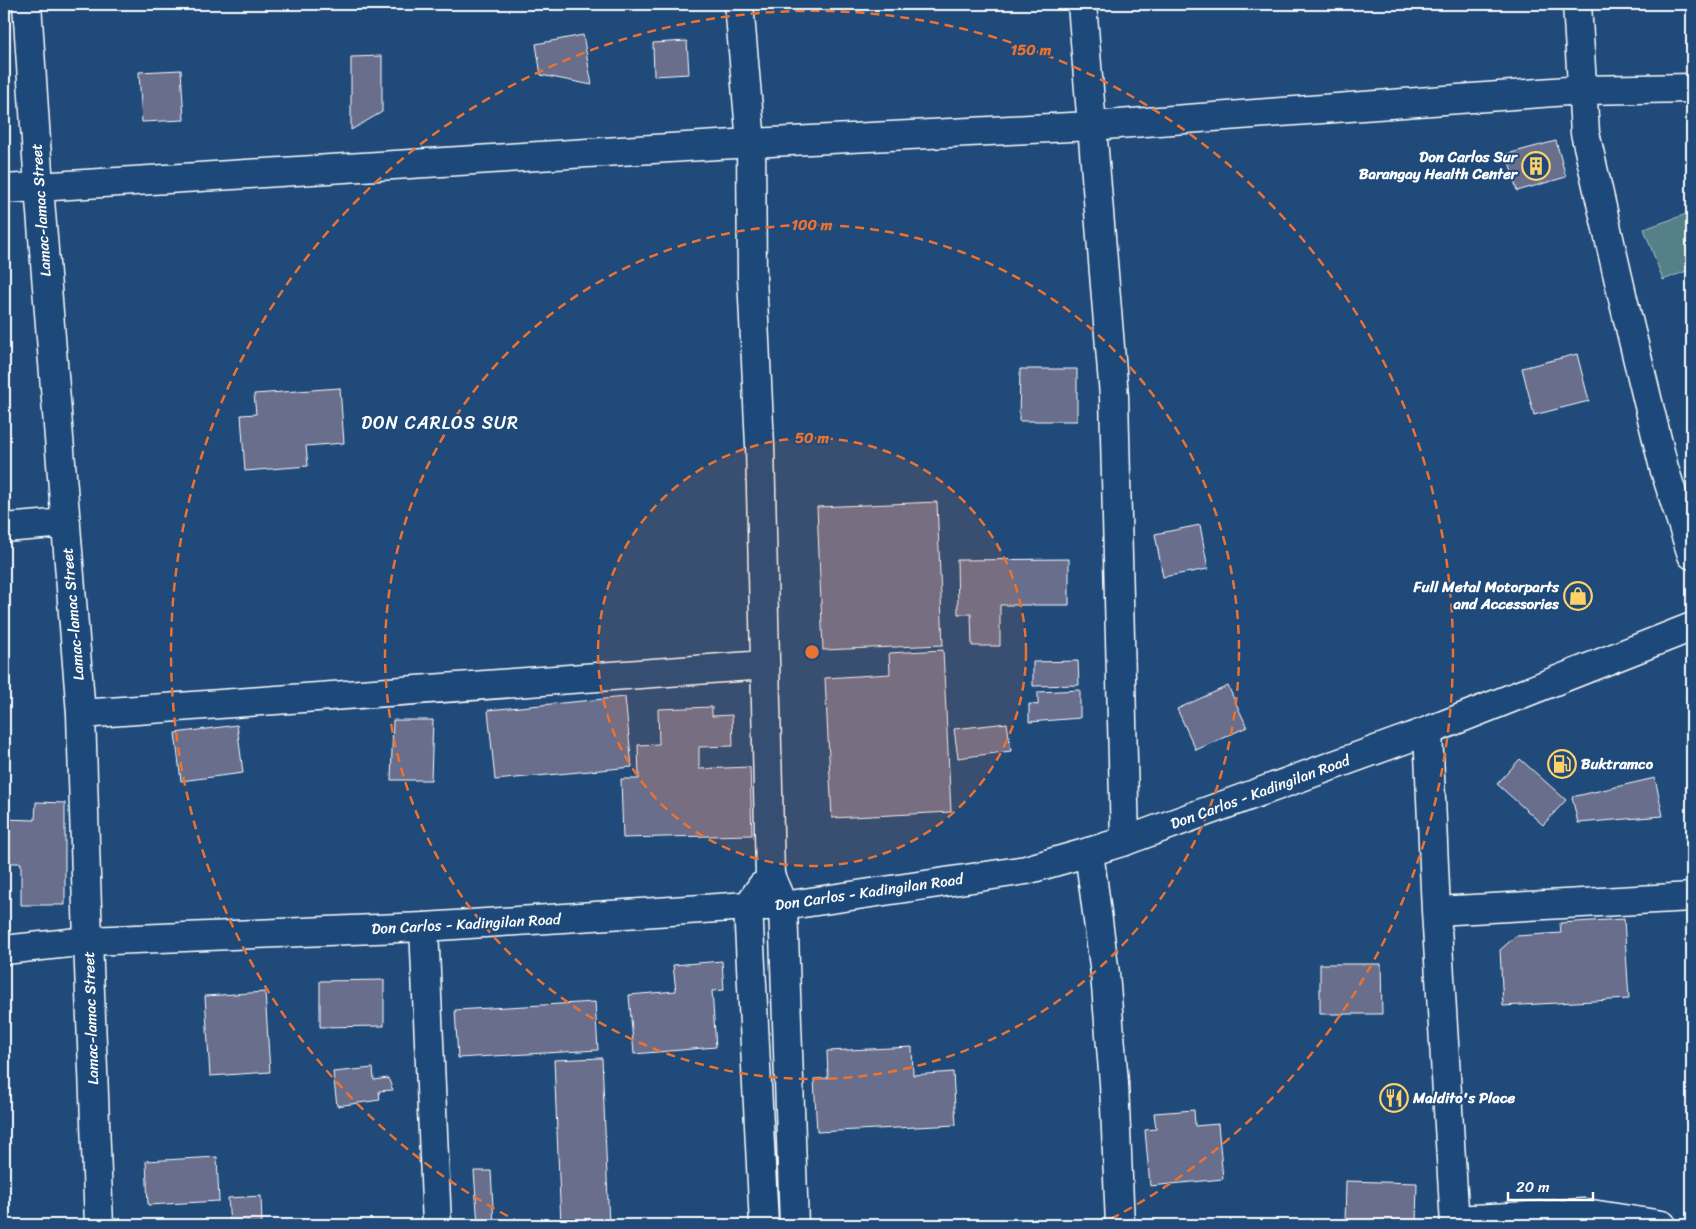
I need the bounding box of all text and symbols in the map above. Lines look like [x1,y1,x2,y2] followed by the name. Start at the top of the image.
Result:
[1011,37,1052,63] text: 150 m
[23,142,59,277] street label: Lamac-lamac Street
[1359,144,1519,187] place label: Don Carlos Sur Barangay Health Center
[1521,151,1551,181] building icon: Don Carlos Sur Barangay Health Center
[792,212,833,238] text: 100 m
[361,407,519,439] district label: DON CARLOS SUR
[795,425,830,451] text: 50 m
[54,546,92,682] street label: Lamac-lamac Street
[1412,574,1560,617] place label: Full Metal Motorparts and Accessories
[1563,581,1593,611] shop icon: Full Metal Motorparts and Accessories
[803,643,821,661] centre of rings
[1166,747,1355,837] street label: Don Carlos - Kadingilan Road
[1547,749,1577,779] fuel station icon: Buktramco
[1581,751,1654,777] place label: Buktramco
[773,866,966,918] street label: Don Carlos - Kadingilan Road
[371,906,562,942] street label: Don Carlos - Kadingilan Road
[76,950,106,1085] street label: Lamac-lamac Street
[1379,1083,1409,1113] restaurant icon: Maldito's Place
[1412,1085,1515,1111] place label: Maldito's Place
[1508,1169,1594,1201] scale bar
[1516,1174,1550,1200] text: 20 m

